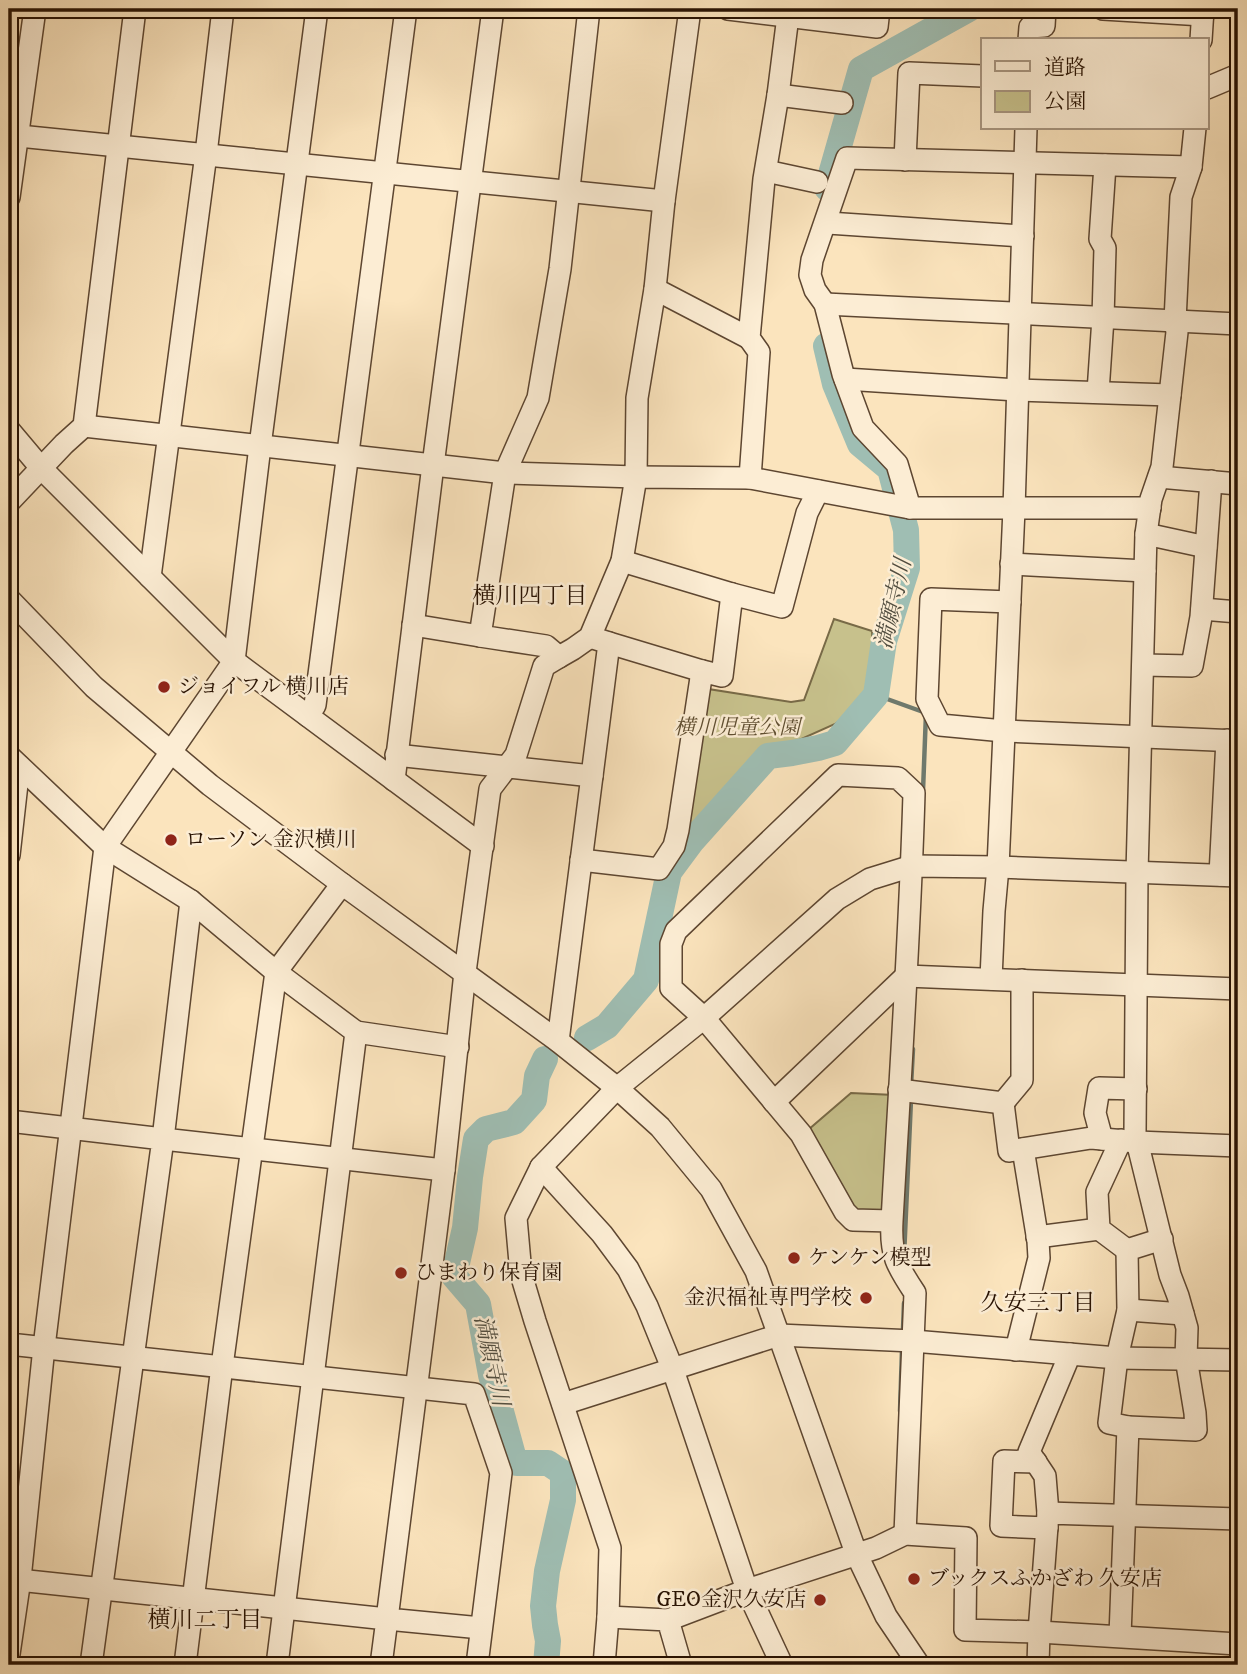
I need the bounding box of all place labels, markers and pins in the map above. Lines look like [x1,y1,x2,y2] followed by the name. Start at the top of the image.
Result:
[178,674,349,700] place label: ジョイフル 横川店
[156,679,172,695] marker: ジョイフル 横川店
[185,827,357,853] place label: ローソン 金沢横川
[163,832,179,848] marker: ローソン 金沢横川
[808,1245,931,1271] place label: ケンケン模型
[786,1250,802,1266] marker: ケンケン模型
[415,1260,562,1286] place label: ひまわり保育園
[393,1265,409,1281] marker: ひまわり保育園
[684,1285,852,1311] place label: 金沢福祉専門学校
[858,1290,874,1306] marker: 金沢福祉専門学校
[928,1566,1162,1592] place label: ブックスふかざわ 久安店
[906,1571,922,1587] marker: ブックスふかざわ 久安店
[657,1587,806,1613] place label: GEO金沢久安店
[812,1592,828,1608] marker: GEO金沢久安店

